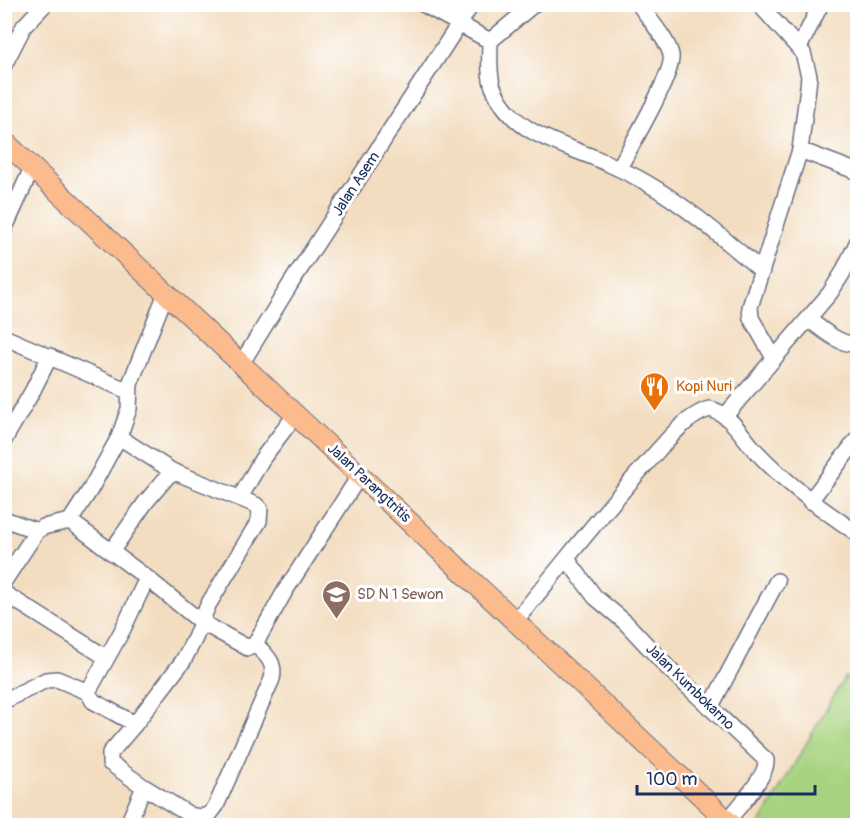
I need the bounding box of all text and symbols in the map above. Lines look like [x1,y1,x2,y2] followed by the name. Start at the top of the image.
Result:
[328,148,384,220] street label: Jalan Asem
[639,370,671,412] restaurant icon: Kopi Nuri
[676,377,732,396] place label: Kopi Nuri
[323,439,415,527] street label: Jalan Parangtritis
[320,578,352,620] school or university icon: SD N 1 Sewon
[357,585,444,604] place label: SD N 1 Sewon
[642,640,738,734] street label: Jalan Kumbokarno
[637,758,816,796] scale bar
[646,768,698,791] text: 100 m

